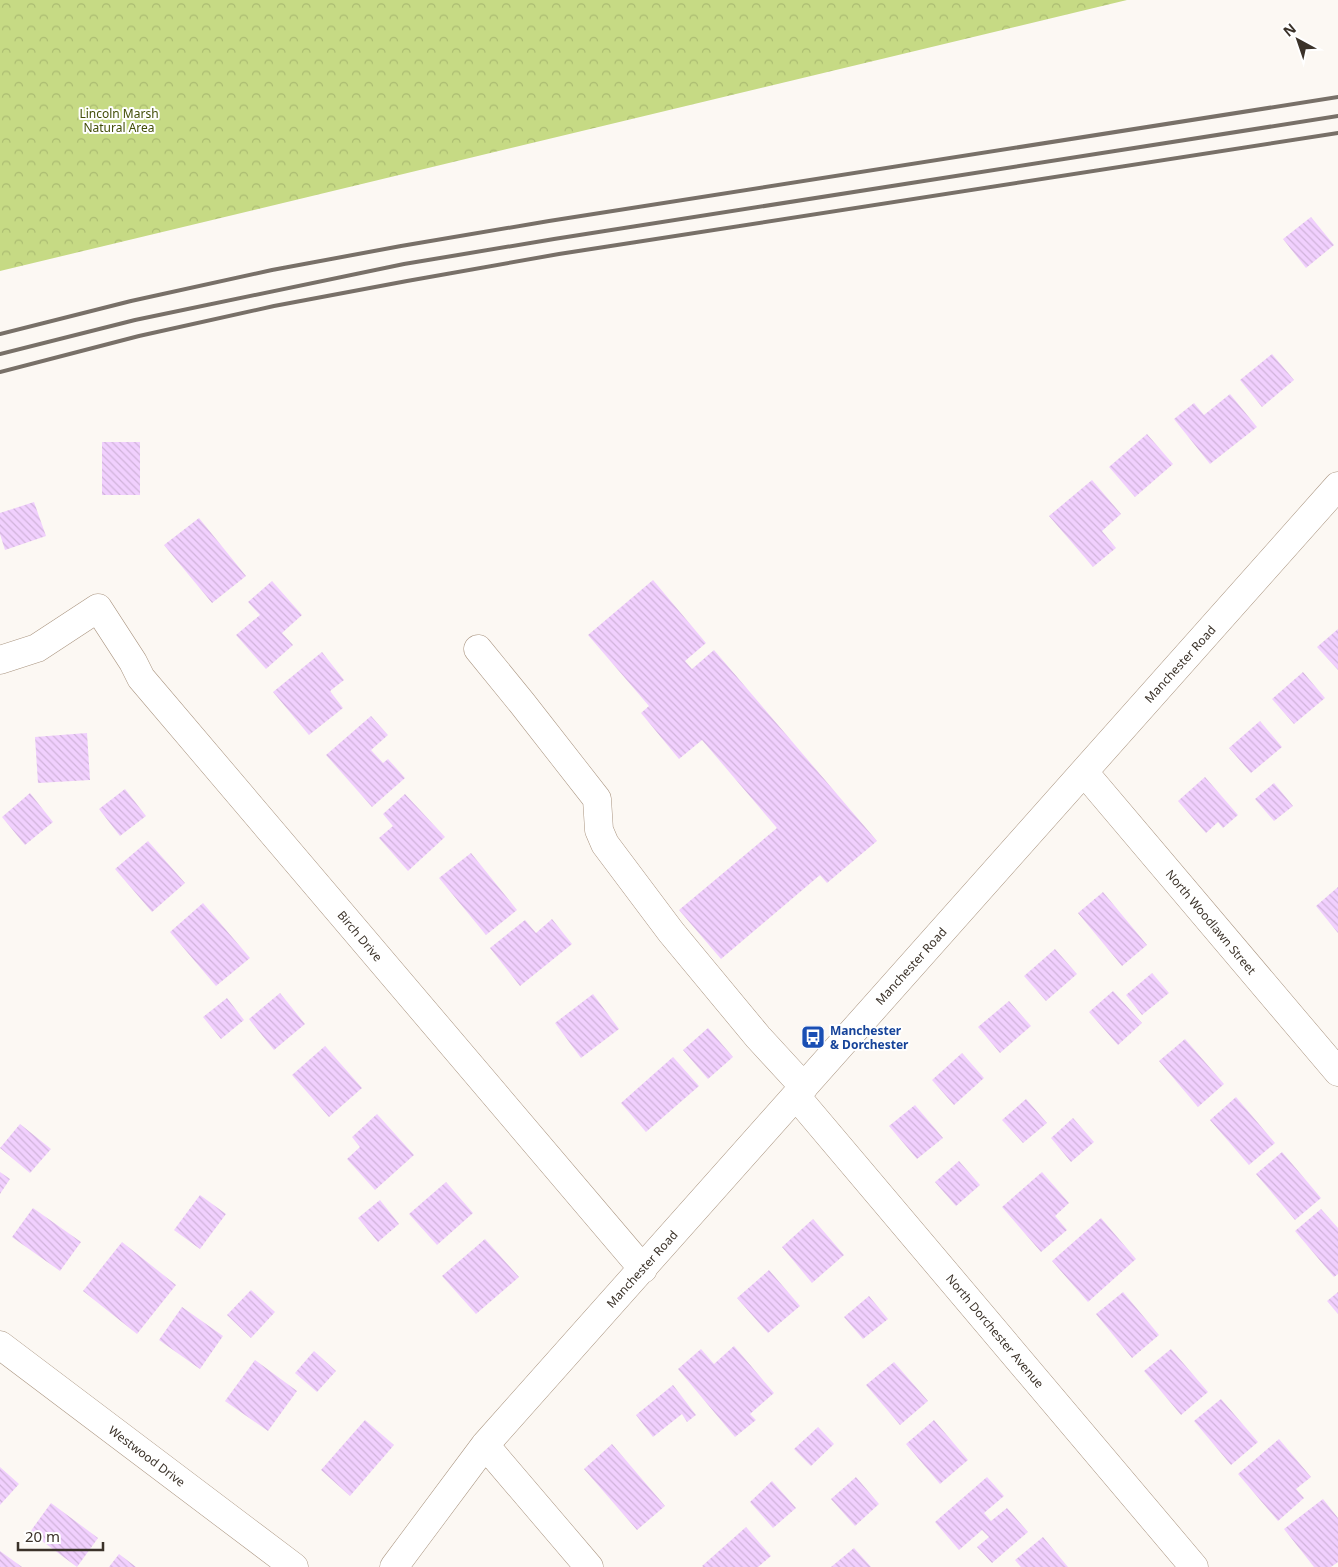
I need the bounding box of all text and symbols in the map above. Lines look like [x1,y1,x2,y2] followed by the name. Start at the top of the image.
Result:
[1273,15,1323,65] north arrow
[1279,19,1300,41] text: N
[79,105,159,136] park label: Lincoln Marsh Natural Area
[1141,622,1219,706] street label: Manchester Road
[1162,866,1260,979] street label: North Woodlawn Street
[334,907,386,965] street label: Birch Drive
[872,924,950,1008] street label: Manchester Road
[830,1022,909,1053] place label: Manchester & Dorchester
[800,1024,826,1050] bus stop icon: Manchester & Dorchester
[603,1227,681,1311] street label: Manchester Road
[942,1270,1048,1392] street label: North Dorchester Avenue
[105,1422,189,1491] street label: Westwood Drive
[18,1520,102,1552] scale bar
[25,1526,60,1546] text: 20 m

